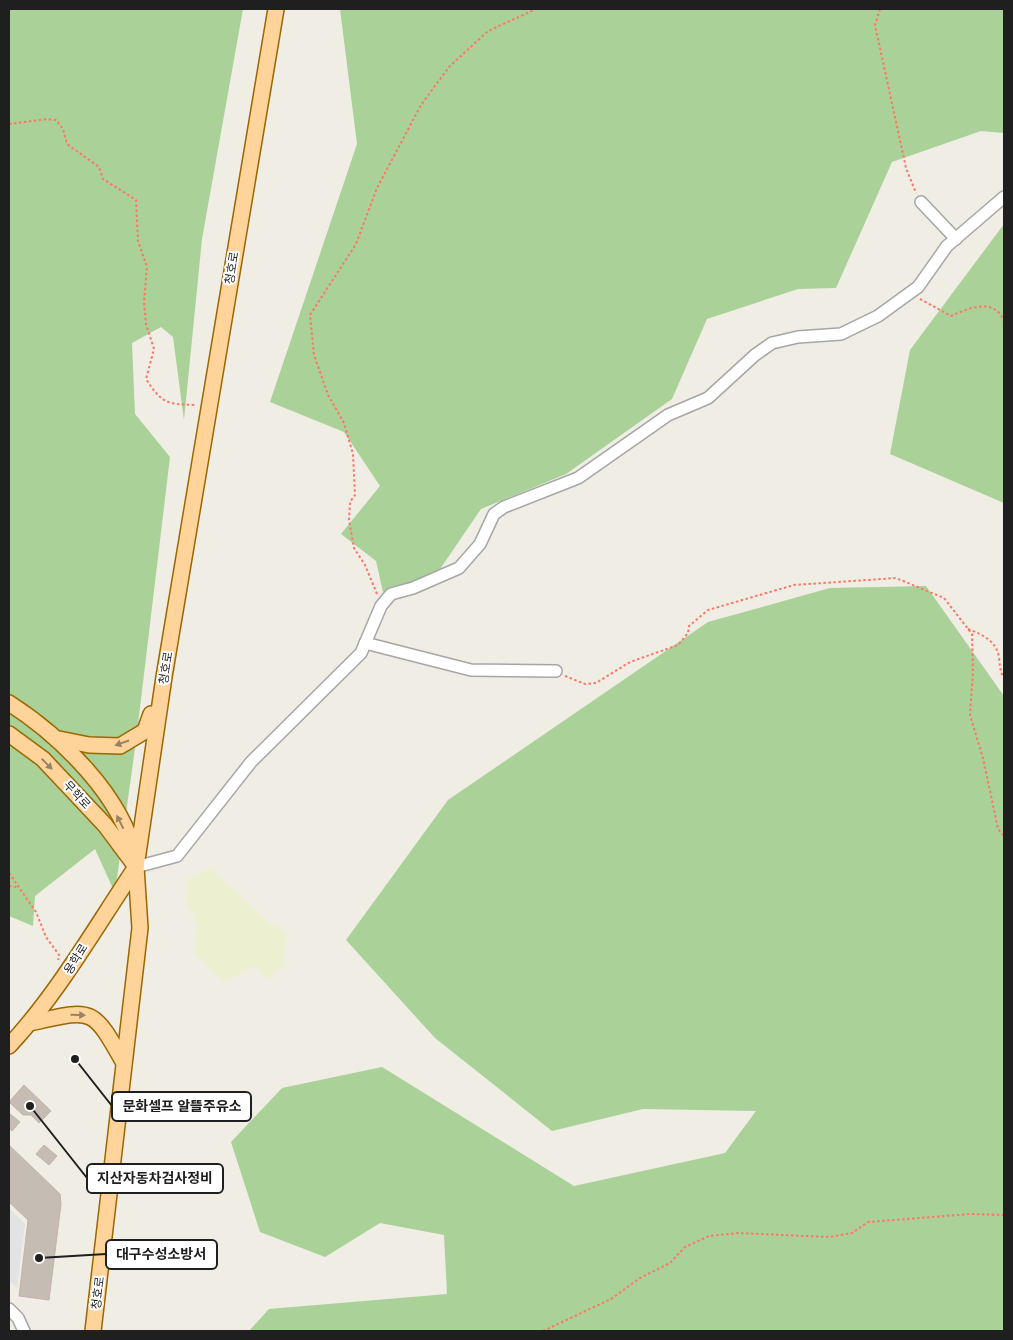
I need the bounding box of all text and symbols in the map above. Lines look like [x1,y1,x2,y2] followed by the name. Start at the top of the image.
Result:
[222,250,242,285] street label: 청호로
[156,650,176,685] street label: 청호로
[114,739,129,747] one-way arrow
[41,758,53,770] one-way arrow
[61,777,94,812] street label: 무학로
[116,814,124,829] one-way arrow
[60,941,91,977] street label: 용학로
[70,1011,86,1019] one-way arrow
[112,1092,251,1121] callout: 문화셀프 알뜰주유소
[122,1097,242,1114] text: 문화셀프 알뜰주유소
[87,1164,223,1193] callout: 지산자동차검사정비
[97,1169,213,1186] text: 지산자동차검사정비
[106,1240,217,1269] callout: 대구수성소방서
[116,1245,206,1262] text: 대구수성소방서
[88,1276,107,1310] street label: 청호로

